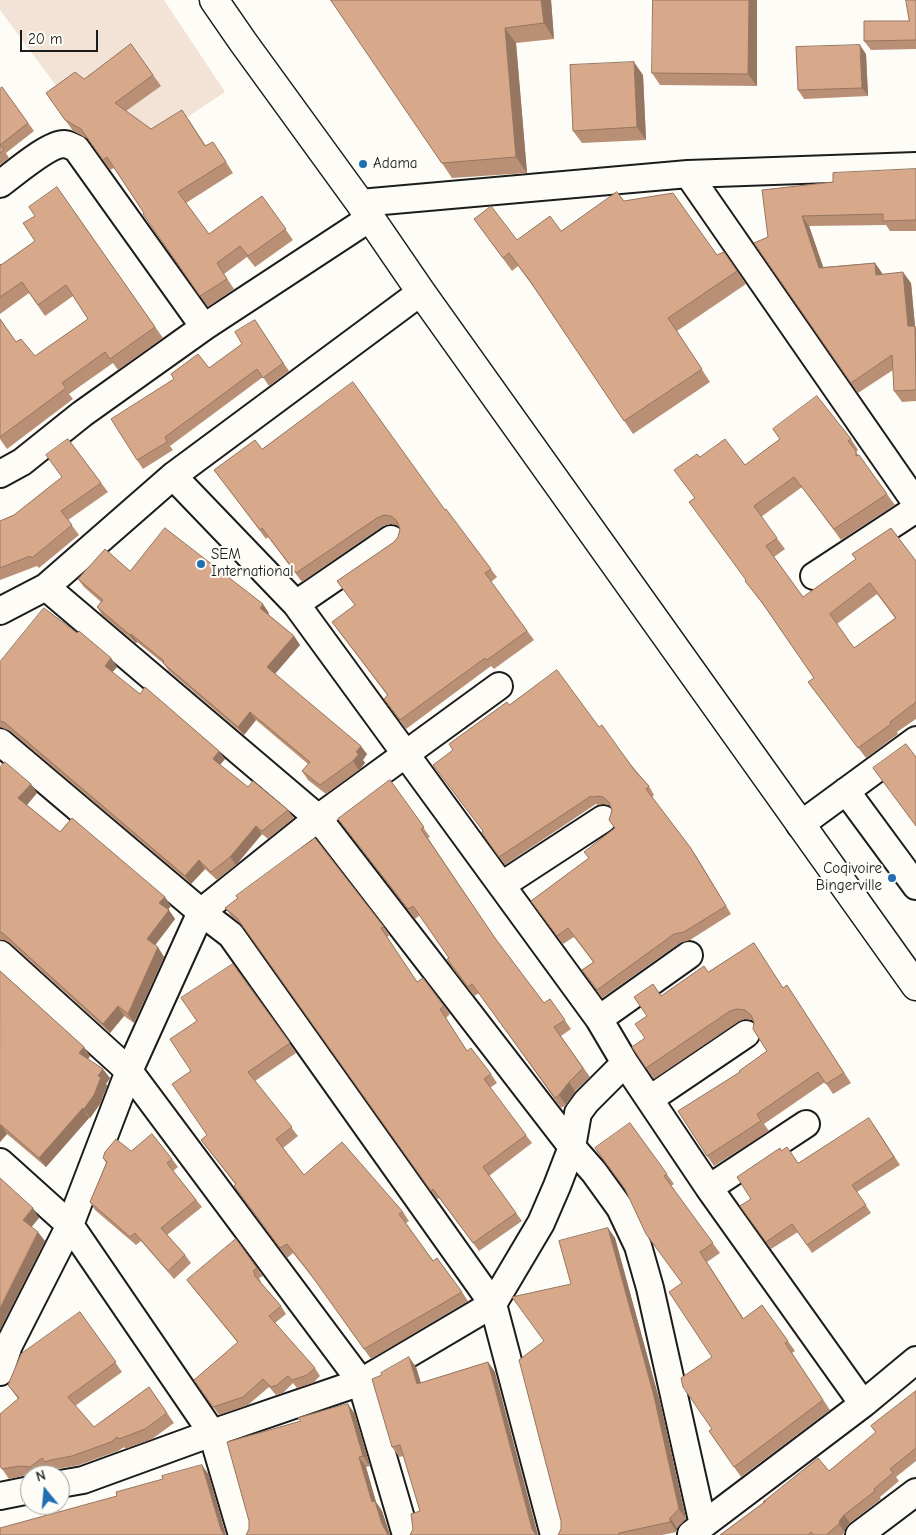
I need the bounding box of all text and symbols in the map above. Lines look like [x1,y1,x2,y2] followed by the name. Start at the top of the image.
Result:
[22,20,100,52] scale bar
[28,30,62,48] text: 20 m
[373,155,418,173] place label: Adama
[357,158,369,170] marker: Adama
[211,546,293,581] place label: SEM International
[195,558,207,570] marker: SEM International
[816,860,882,895] place label: Coqivoire Bingerville
[886,872,898,884] marker: Coqivoire Bingerville
[20,1465,70,1515] north arrow
[34,1467,48,1486] text: N

